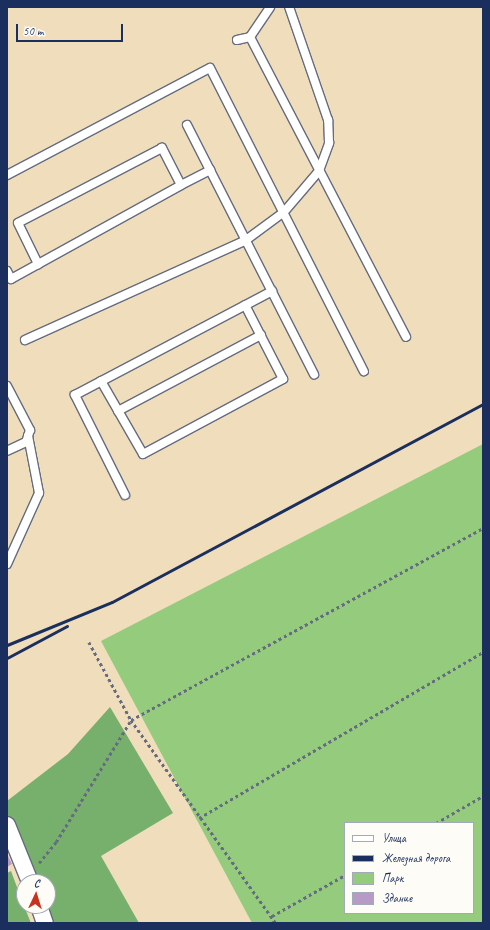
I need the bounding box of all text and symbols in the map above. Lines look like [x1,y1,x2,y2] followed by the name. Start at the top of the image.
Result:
[18,16,125,42] scale bar
[23,23,43,39] text: 50 m
[344,822,474,914] legend
[382,830,406,846] text: Улица
[382,850,450,866] text: Железная дорога
[382,870,403,886] text: Парк
[16,874,56,914] north arrow
[34,876,40,890] text: С
[382,890,412,906] text: Здание

